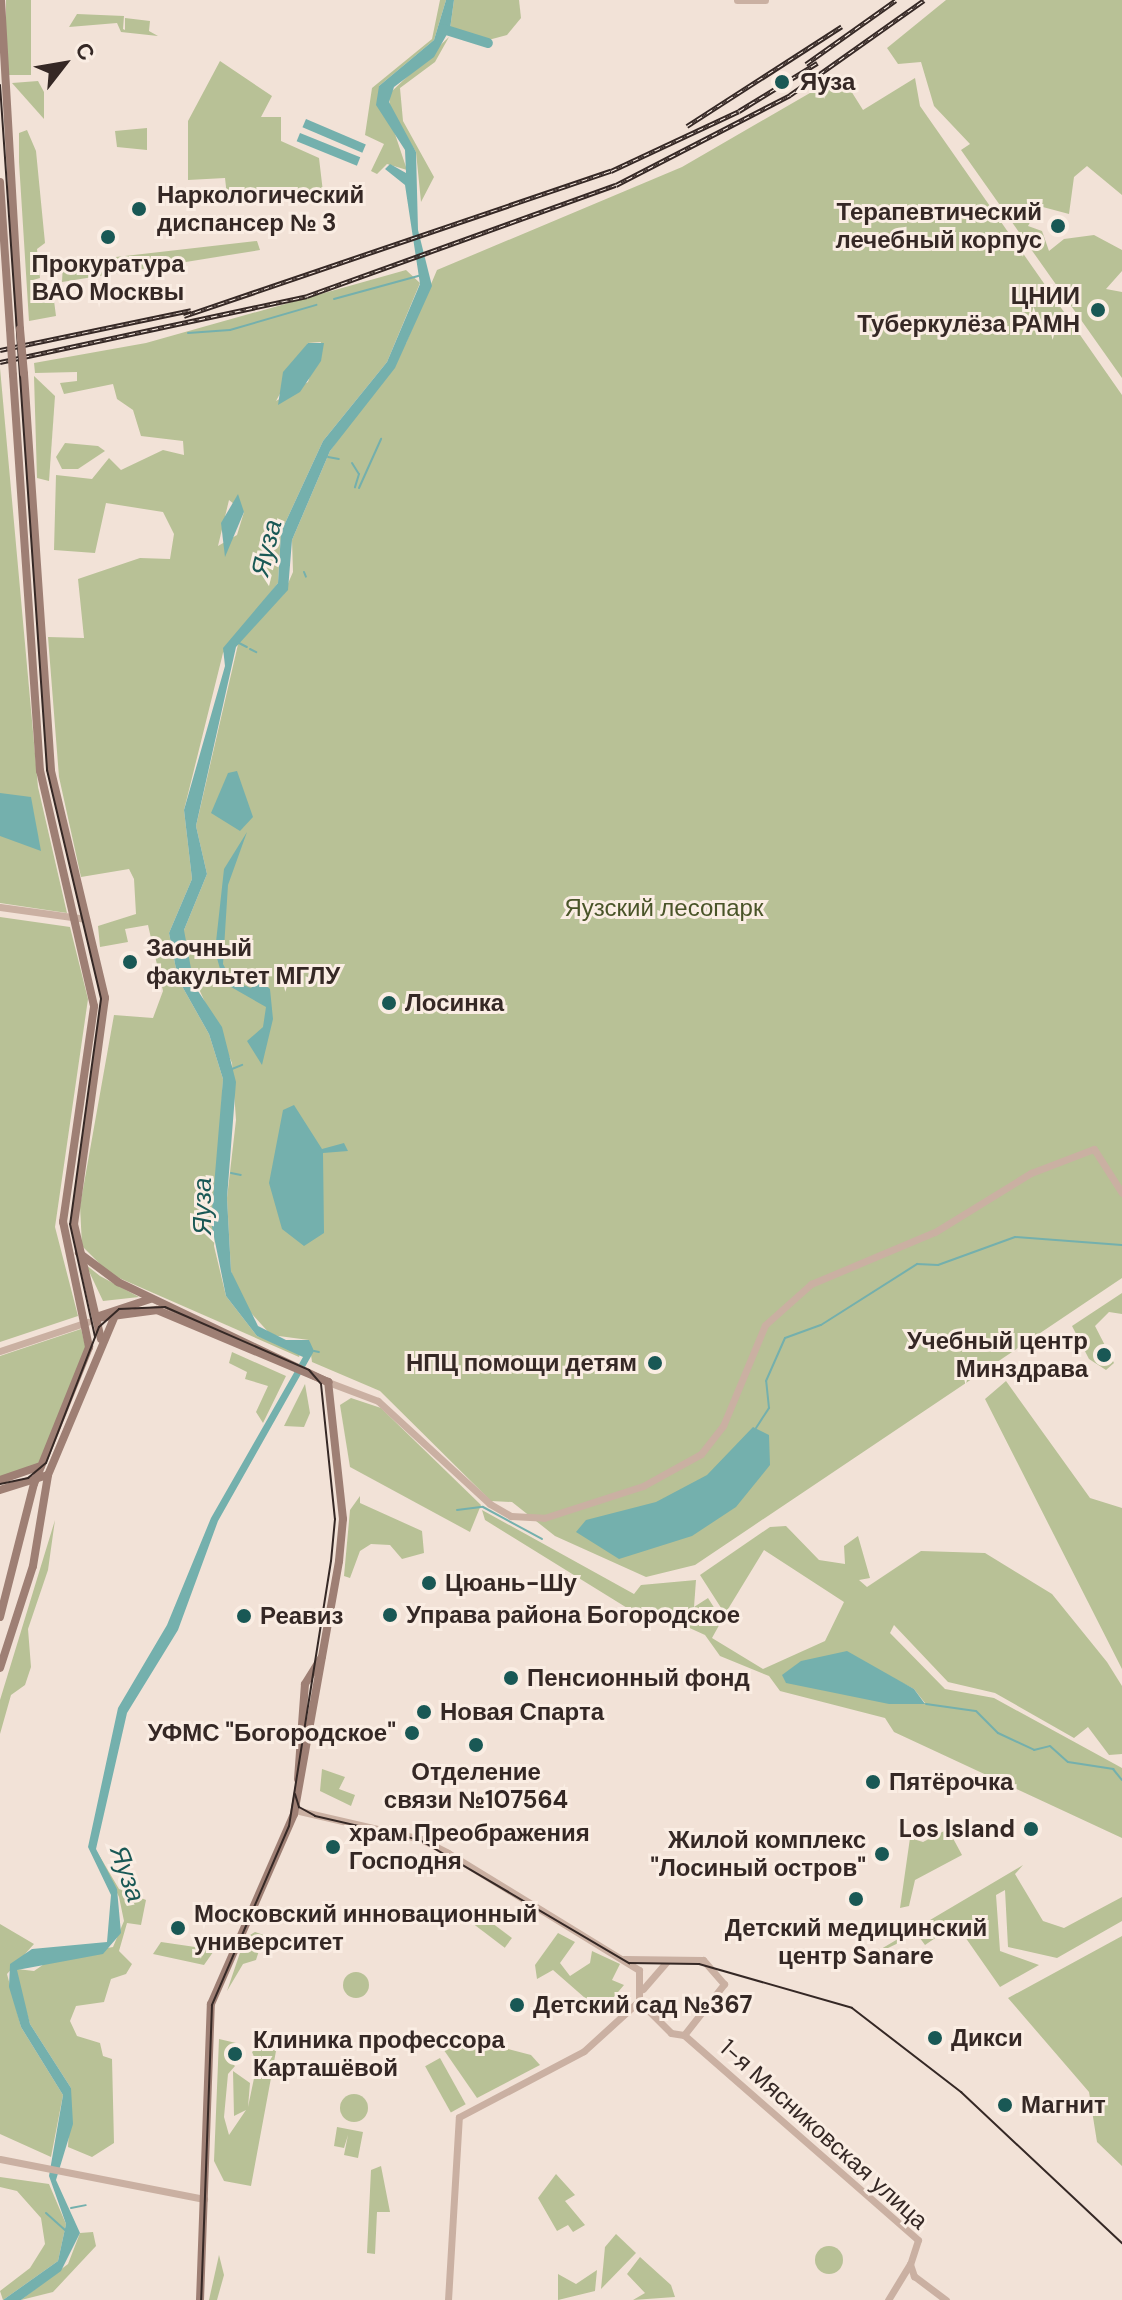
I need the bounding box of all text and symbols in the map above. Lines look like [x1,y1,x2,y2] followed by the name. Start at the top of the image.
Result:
[24,24,104,104] north arrow
[68,37,102,66] text: С
[800,68,855,96] place label: Яуза
[771,71,793,93] marker: Яуза
[157,181,364,237] place label: Наркологический диспансер № 3
[128,198,150,220] marker: Наркологический диспансер № 3
[836,198,1042,254] place label: Терапевтический лечебный корпус
[1049,217,1067,235] marker: Терапевтический лечебный корпус
[99,228,117,246] marker: Прокуратура ВАО Москвы
[31,250,185,306] place label: Прокуратура ВАО Москвы
[857,282,1080,338] place label: ЦНИИ Туберкулёза РАМН
[1087,299,1109,321] marker: ЦНИИ Туберкулёза РАМН
[245,517,289,579] water label: Яуза
[565,894,763,922] park label: Яузский лесопарк
[146,934,340,990] place label: Заочный факультет МГЛУ
[121,953,139,971] marker: Заочный факультет МГЛУ
[405,989,504,1017] place label: Лосинка
[380,994,398,1012] marker: Лосинка
[187,1178,219,1234] water label: Яуза
[907,1327,1088,1383] place label: Учебный центр Минздрава
[1095,1346,1113,1364] marker: Учебный центр Минздрава
[406,1349,637,1377] place label: НПЦ помощи детям
[644,1352,666,1374] marker: НПЦ помощи детям
[445,1569,577,1597] place label: Цюань-Шу
[420,1574,438,1592] marker: Цюань-Шу
[406,1601,740,1629] place label: Управа района Богородское
[260,1602,344,1630] place label: Реавиз
[381,1606,399,1624] marker: Управа района Богородское
[235,1607,253,1625] marker: Реавиз
[527,1664,750,1692] place label: Пенсионный фонд
[502,1669,520,1687] marker: Пенсионный фонд
[440,1698,604,1726] place label: Новая Спарта
[415,1703,433,1721] marker: Новая Спарта
[148,1719,396,1747] place label: УФМС "Богородское"
[403,1724,421,1742] marker: УФМС "Богородское"
[467,1736,485,1754] marker: Отделение связи №107564
[384,1758,568,1814] place label: Отделение связи №107564
[889,1768,1013,1796] place label: Пятёрочка
[864,1773,882,1791] marker: Пятёрочка
[899,1815,1015,1843] place label: Los Island
[349,1819,590,1875] place label: храм Преображения Господня
[1022,1820,1040,1838] marker: Los Island
[650,1826,866,1882] place label: Жилой комплекс "Лосиный остров"
[324,1838,342,1856] marker: храм Преображения Господня
[103,1842,151,1906] water label: Яуза
[873,1845,891,1863] marker: Жилой комплекс "Лосиный остров"
[845,1888,867,1910] marker: Детский медицинский центр Sanare
[194,1900,537,1956] place label: Московский инновационный университет
[725,1914,987,1970] place label: Детский медицинский центр Sanare
[169,1919,187,1937] marker: Московский инновационный университет
[533,1991,752,2019] place label: Детский сад №367
[508,1996,526,2014] marker: Детский сад №367
[951,2024,1023,2052] place label: Дикси
[253,2026,505,2082] place label: Клиника профессора Карташёвой
[926,2029,944,2047] marker: Дикси
[714,2033,934,2235] street label: 1-я Мясниковская улица
[224,2043,246,2065] marker: Клиника профессора Карташёвой
[1021,2091,1106,2119] place label: Магнит
[996,2096,1014,2114] marker: Магнит

